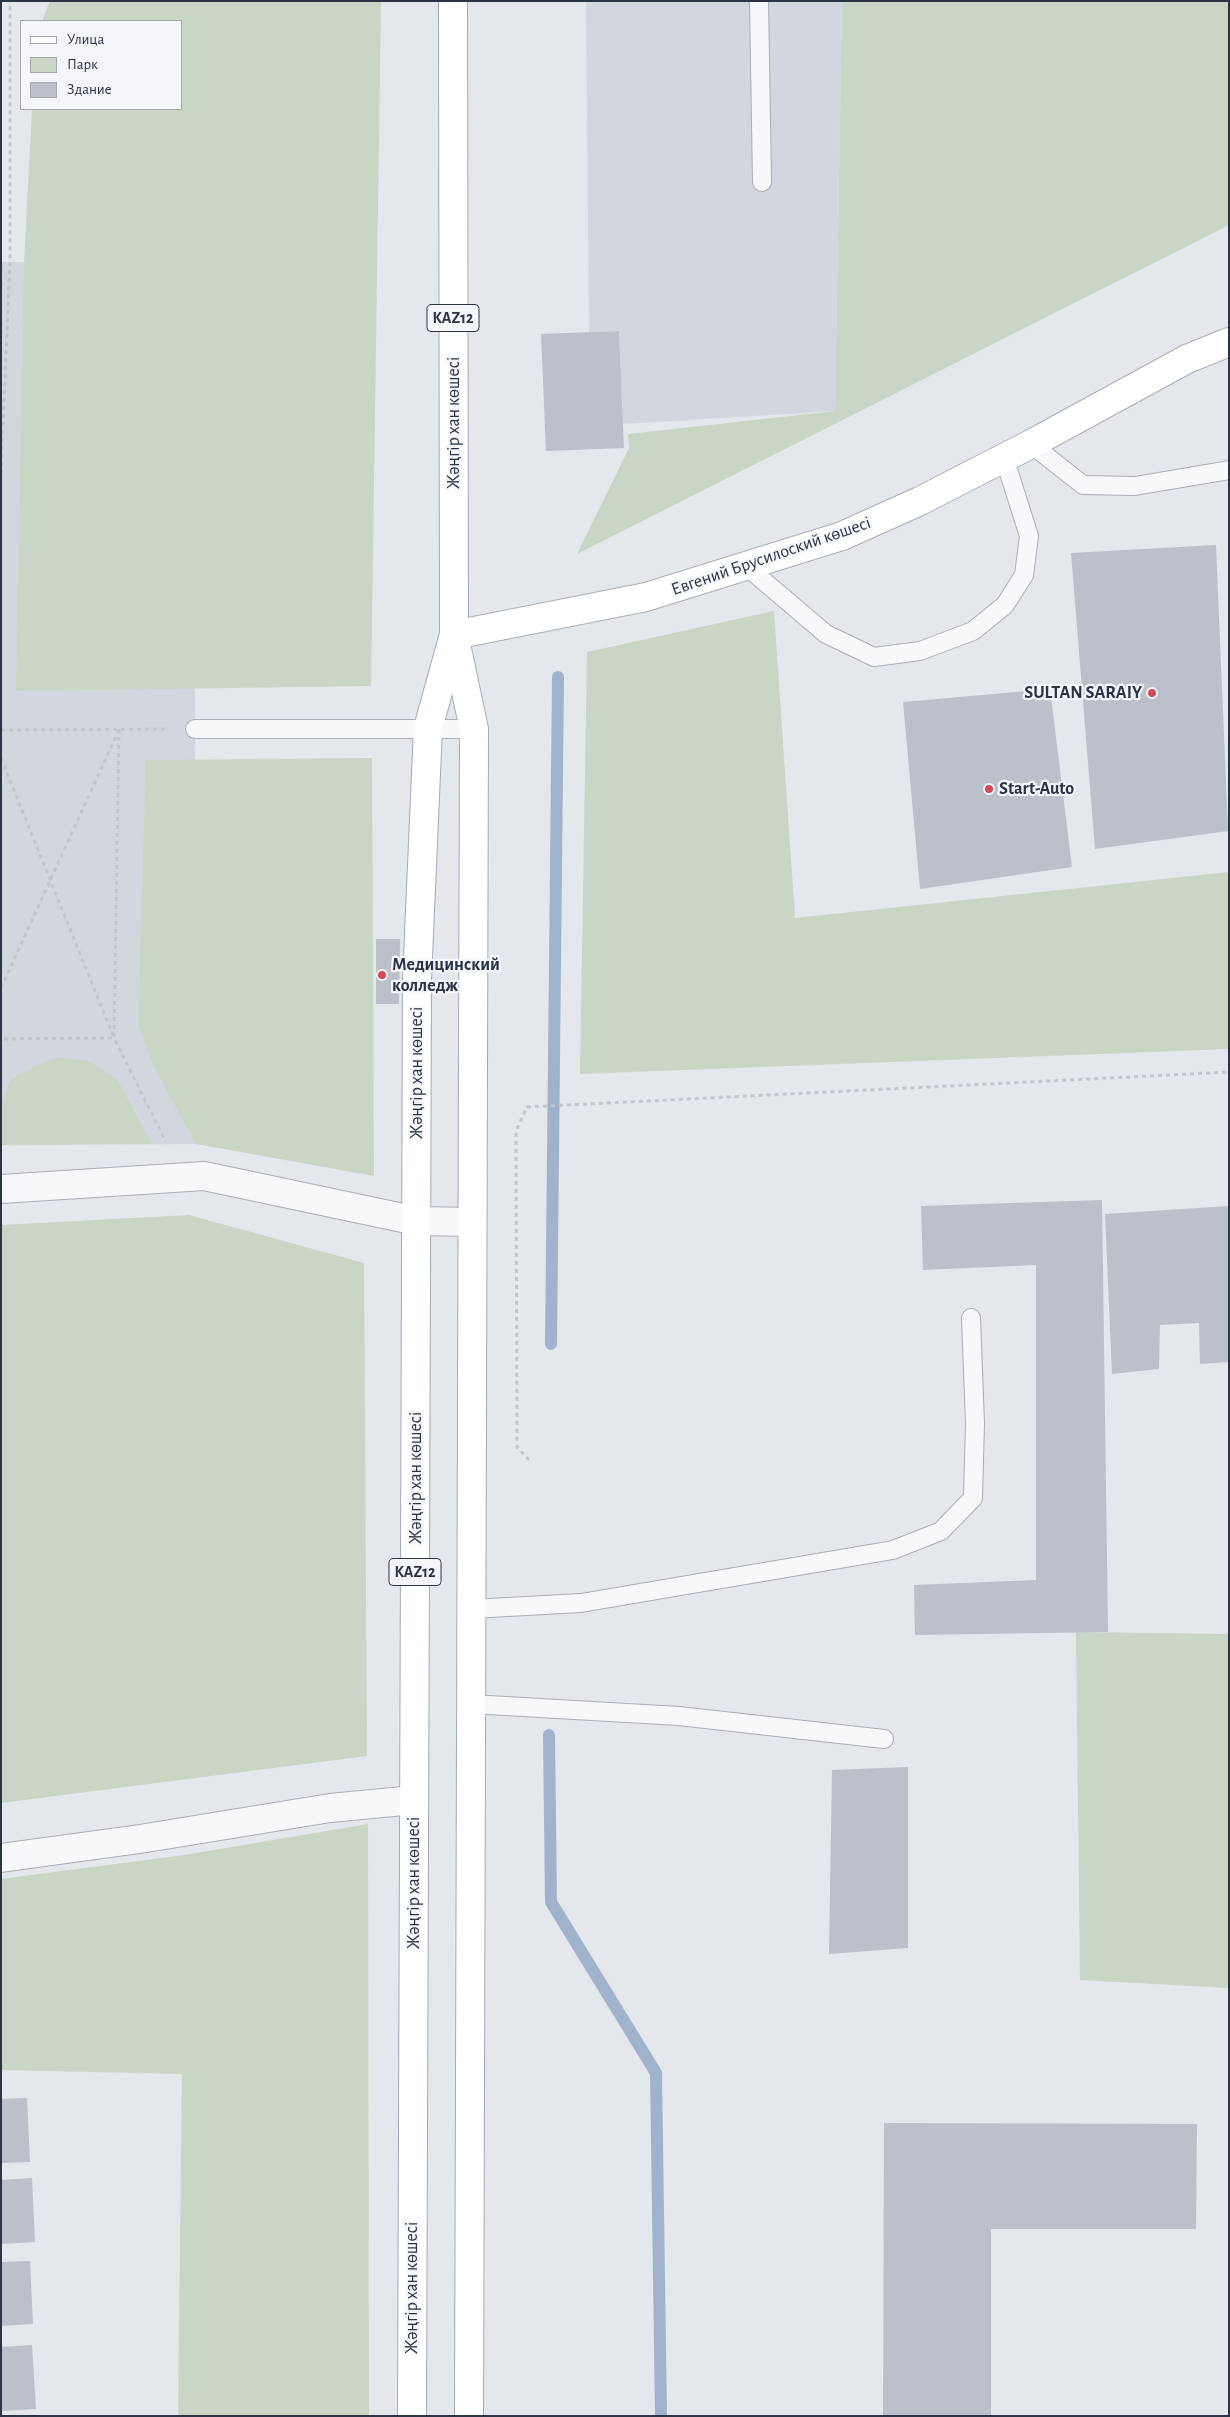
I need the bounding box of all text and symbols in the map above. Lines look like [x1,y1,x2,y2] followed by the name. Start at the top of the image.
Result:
[20,20,182,110] legend
[67,32,104,47] text: Улица
[67,57,98,72] text: Парк
[67,82,112,97] text: Здание
[427,304,479,332] road number: KAZ12
[443,357,465,489] street label: Жәңгір хан көшесі
[668,512,874,600] street label: Евгений Брусилоский көшесі
[1024,682,1142,704] place label: SULTAN SARAIY
[1146,687,1158,699] marker: SULTAN SARAIY
[999,778,1074,800] place label: Start-Auto
[983,783,995,795] marker: Start-Auto
[392,954,500,996] place label: Медицинский колледж
[376,969,388,981] marker: Медицинский колледж
[406,1007,428,1139] street label: Жәңгір хан көшесі
[405,1412,427,1544] street label: Жәңгір хан көшесі
[389,1558,441,1585] road number: KAZ12
[403,1817,425,1949] street label: Жәңгір хан көшесі
[401,2222,423,2354] street label: Жәңгір хан көшесі

